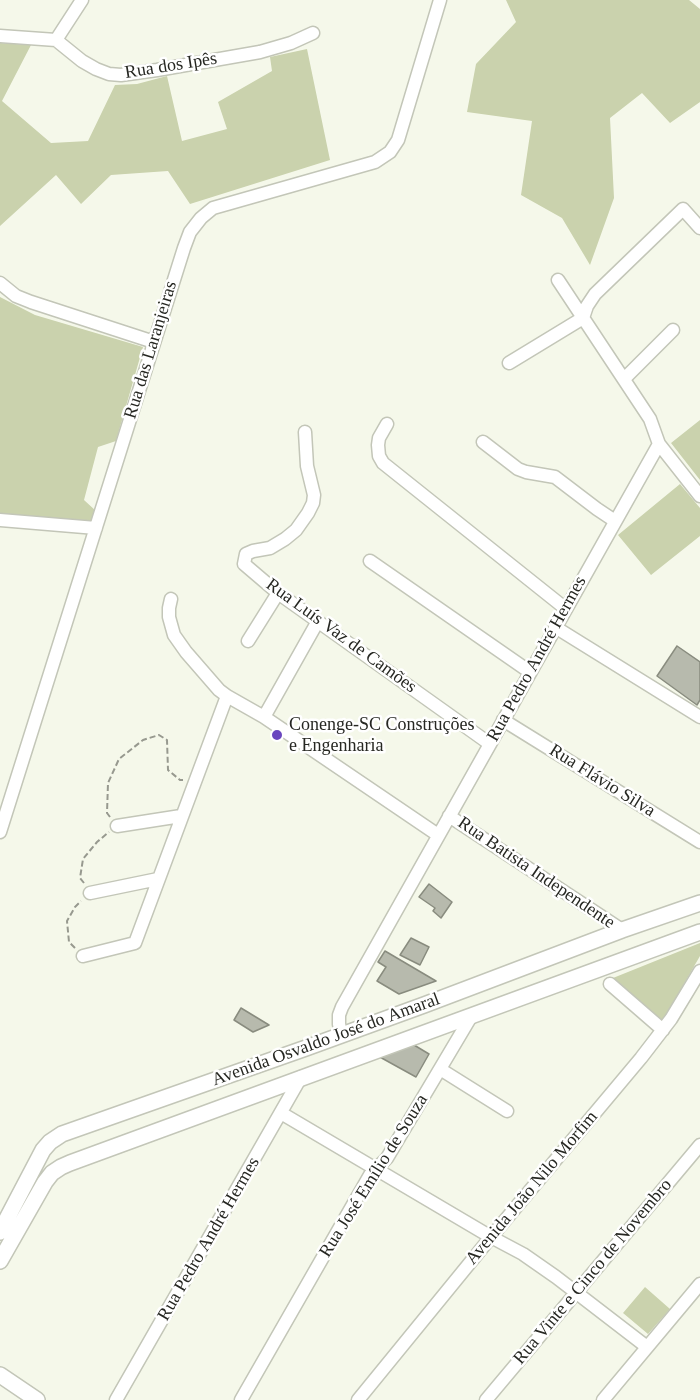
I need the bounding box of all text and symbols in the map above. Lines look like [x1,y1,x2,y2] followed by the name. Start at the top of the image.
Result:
[123,48,219,84] street label: Rua dos Ipês
[120,278,182,422] street label: Rua das Laranjeiras
[483,573,591,745] street label: Rua Pedro André Hermes
[261,574,421,698] street label: Rua Luís Vaz de Camões
[289,714,474,756] place label: Conenge-SC Construções e Engenharia
[270,728,284,742] marker: Conenge-SC Construções e Engenharia
[545,740,659,822] street label: Rua Flávio Silva
[453,812,619,934] street label: Rua Batista Independente
[209,989,443,1091] street label: Avenida Osvaldo José do Amaral
[315,1091,433,1261] street label: Rua José Emílio de Souza
[461,1107,603,1269] street label: Avenida João Nilo Morfim
[153,1153,265,1325] street label: Rua Pedro André Hermes
[509,1175,677,1369] street label: Rua Vinte e Cinco de Novembro

